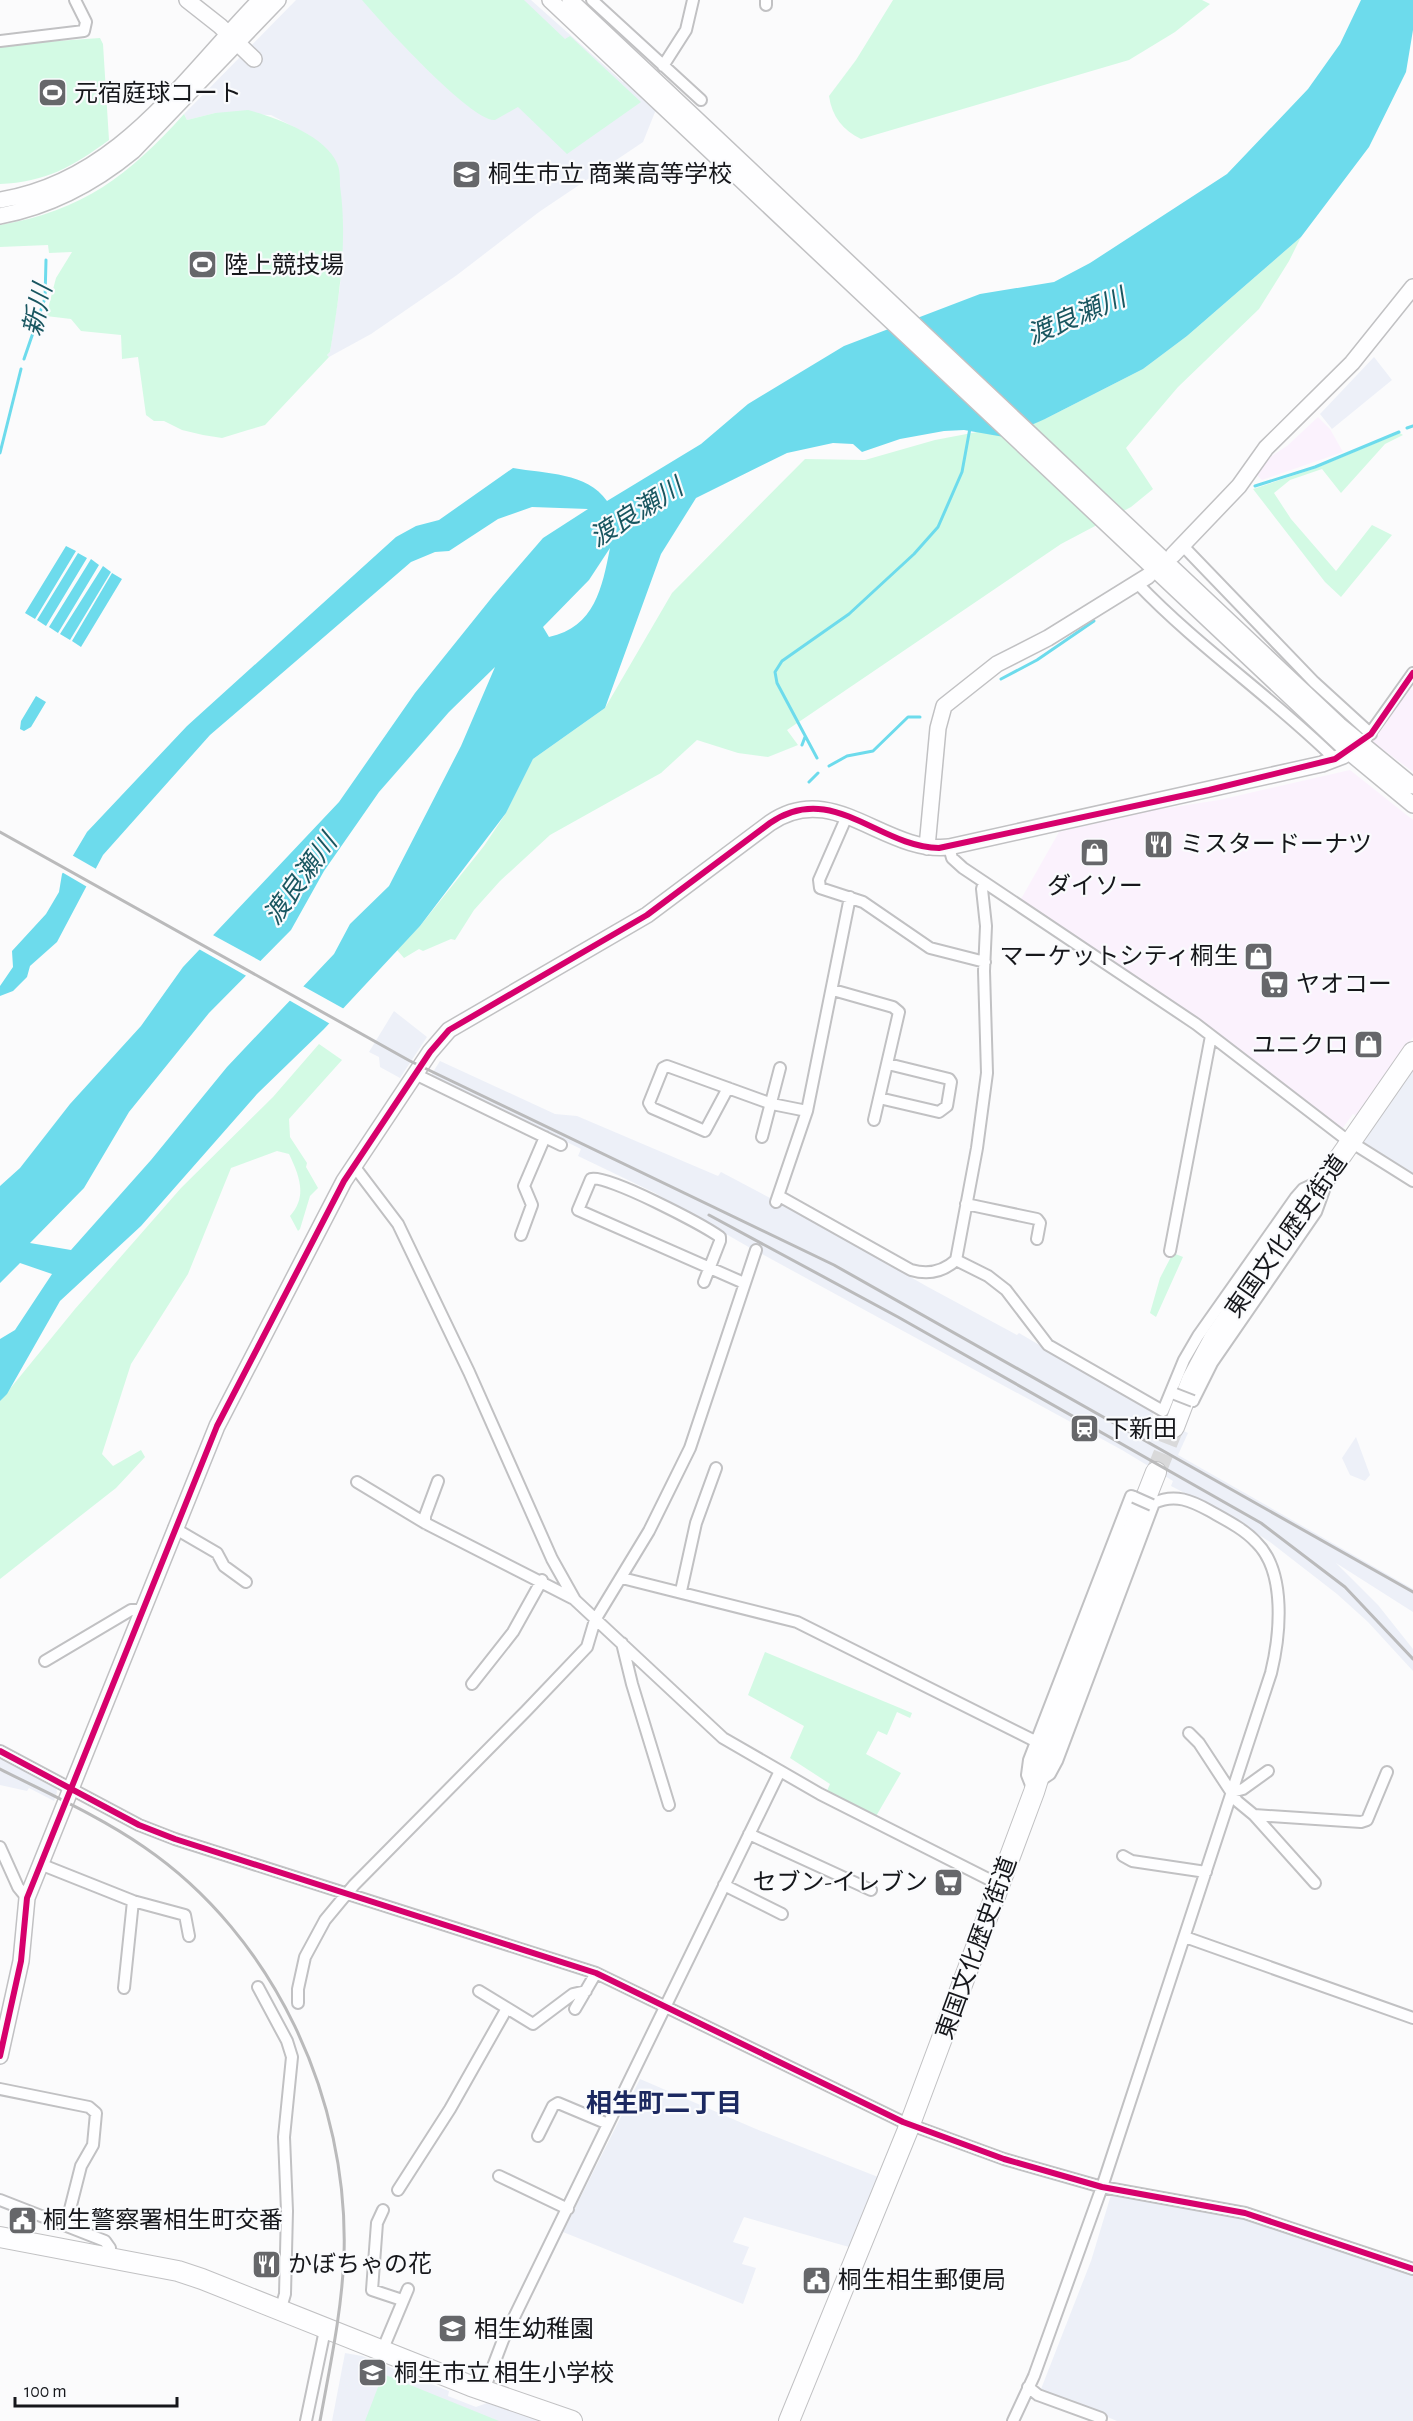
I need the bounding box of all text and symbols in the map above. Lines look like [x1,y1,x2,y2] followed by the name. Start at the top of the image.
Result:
[37,77,69,109] sports icon: 元宿庭球コート
[74,80,242,106] place label: 元宿庭球コート
[451,158,483,190] school or university icon: 桐生市立 商業高等学校
[488,161,732,187] place label: 桐生市立 商業高等学校
[187,249,219,281] sports icon: 陸上競技場
[224,252,344,278] place label: 陸上競技場
[18,279,57,338] water label: 新川
[1023,283,1132,349] water label: 渡良瀬川
[585,472,690,551] water label: 渡良瀬川
[259,827,344,929] water label: 渡良瀬川
[1143,828,1175,860] restaurant icon: ミスタードーナツ
[1180,832,1372,857] place label: ミスタードーナツ
[1079,837,1111,869] shop icon: ダイソー
[1047,873,1143,899] place label: ダイソー
[1243,940,1275,972] shop icon: マーケットシティ桐生
[999,943,1238,969] place label: マーケットシティ桐生
[1259,968,1291,1000] supermarket icon: ヤオコー
[1296,972,1392,997] place label: ヤオコー
[1353,1029,1385,1061] shop icon: ユニクロ
[1252,1033,1348,1058] place label: ユニクロ
[1220,1150,1352,1322] street label: 東国文化歴史街道
[1068,1413,1100,1445] station icon: 下新田
[1105,1416,1177,1442] place label: 下新田
[931,1853,1021,2043] street label: 東国文化歴史街道
[933,1866,965,1898] supermarket icon: セブン-イレブン
[753,1869,928,1895] place label: セブン-イレブン
[586,2089,742,2117] district label: 相生町二丁目
[6,2204,38,2236] public building icon: 桐生警察署相生町交番
[43,2207,283,2233] place label: 桐生警察署相生町交番
[251,2248,283,2280] restaurant icon: かぼちゃの花
[288,2251,432,2277] place label: かぼちゃの花
[801,2264,833,2296] public building icon: 桐生相生郵便局
[838,2267,1006,2293] place label: 桐生相生郵便局
[437,2313,469,2345] school or university icon: 相生幼稚園
[474,2316,594,2342] place label: 相生幼稚園
[357,2357,389,2389] school or university icon: 桐生市立 相生小学校
[394,2360,614,2386] place label: 桐生市立 相生小学校
[15,2370,177,2408] scale bar
[24,2383,67,2401] text: 100 m

